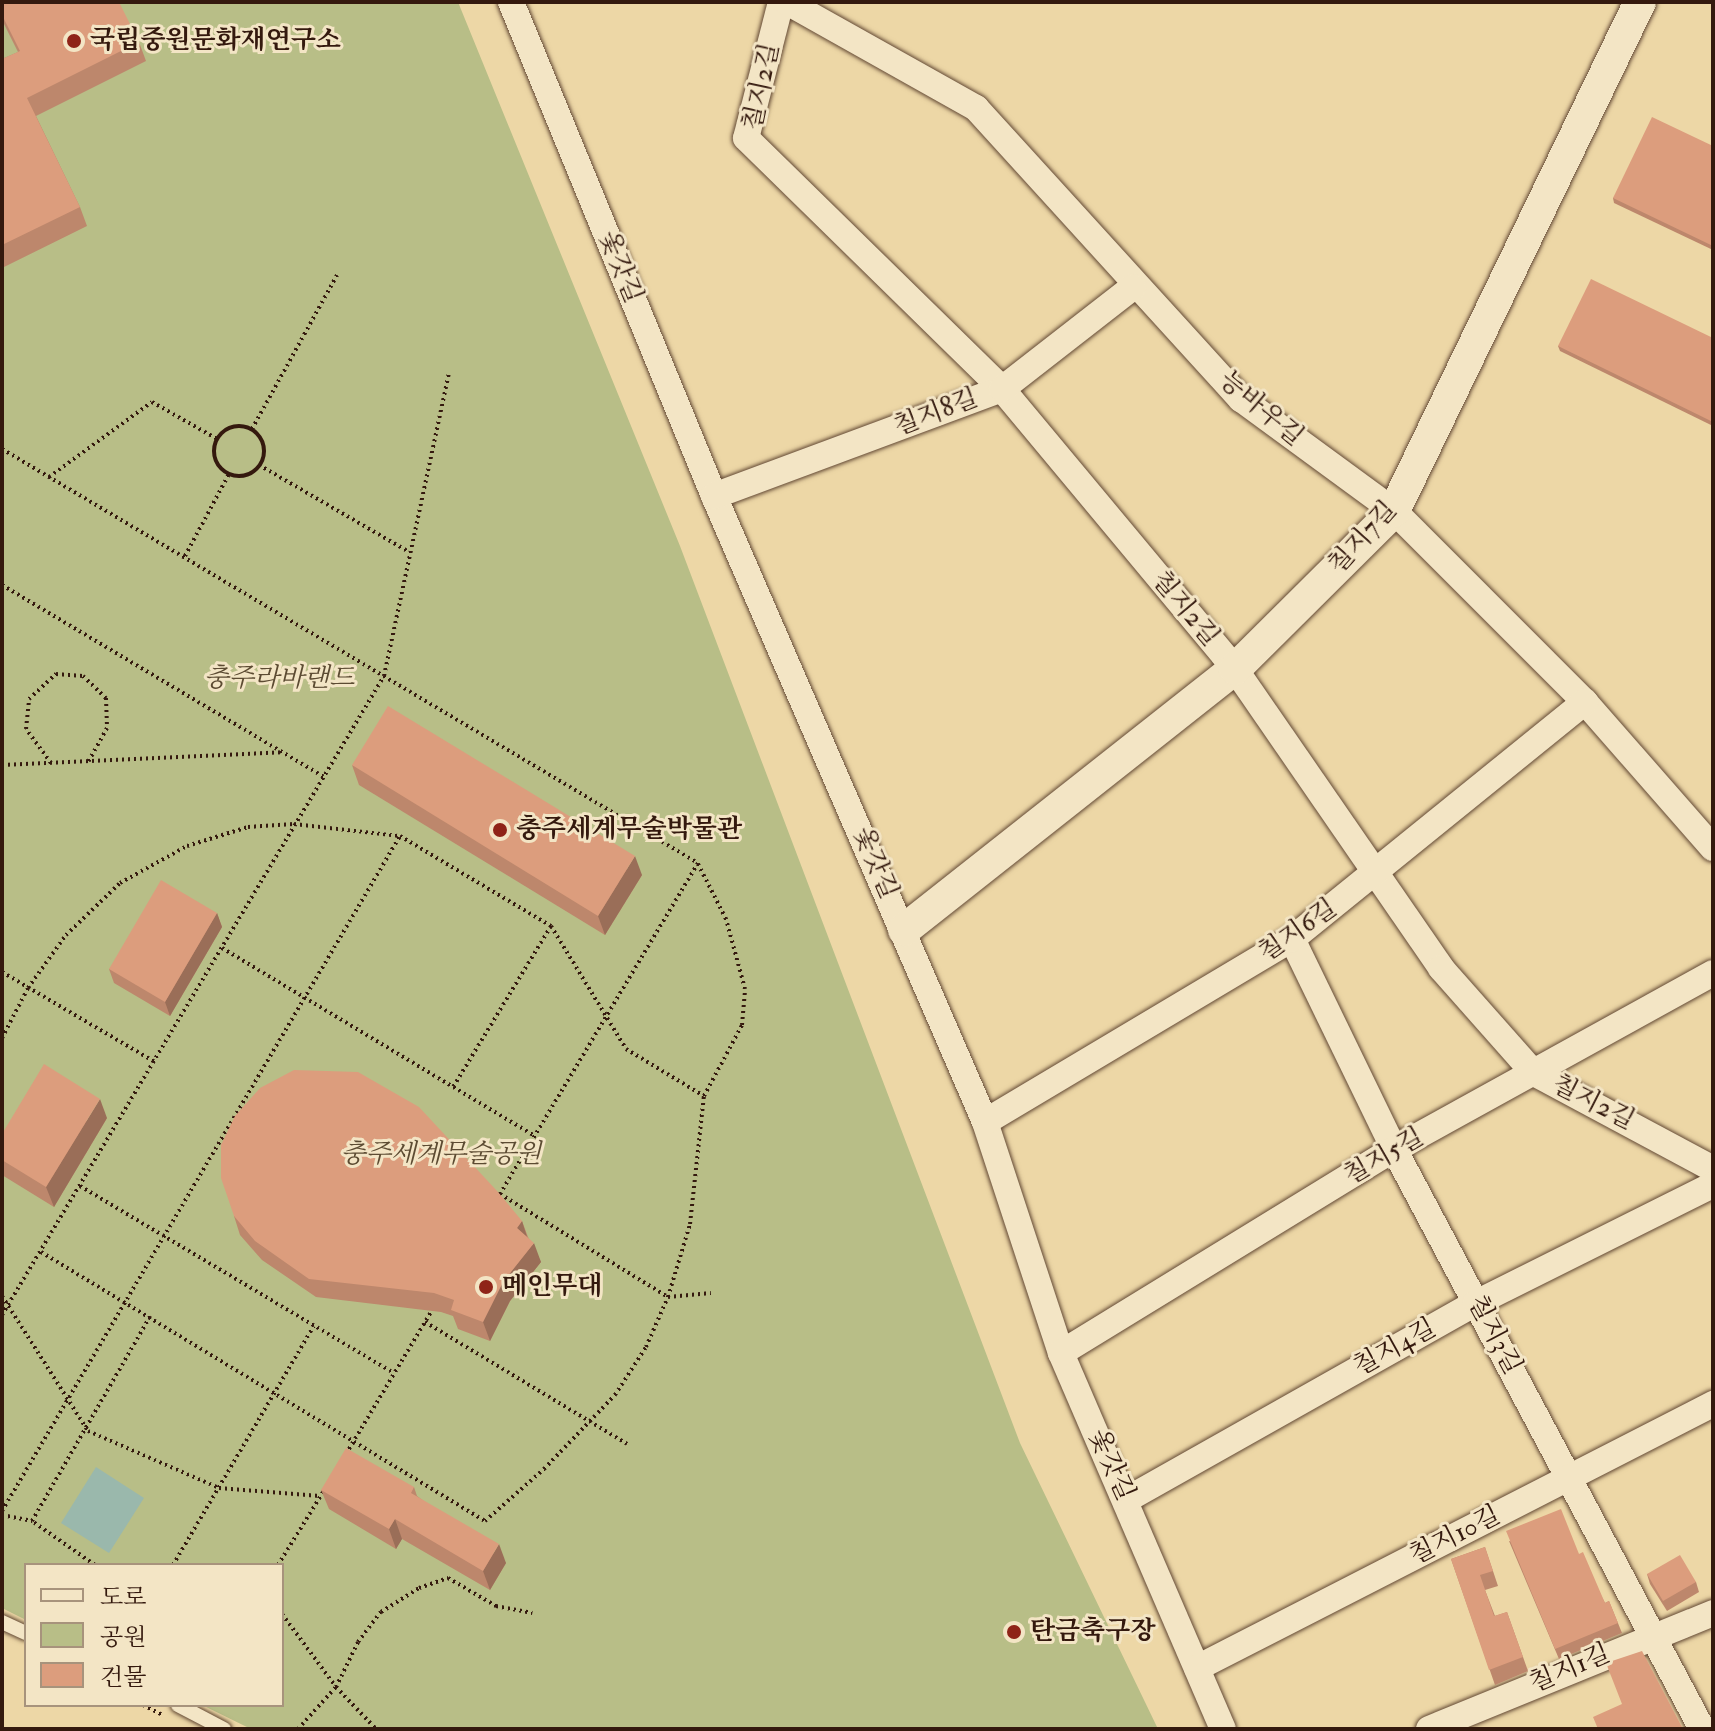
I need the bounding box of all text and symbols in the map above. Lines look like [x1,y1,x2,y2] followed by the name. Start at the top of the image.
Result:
[90,25,341,57] place label: 국립중원문화재연구소
[65,32,83,50] marker: 국립중원문화재연구소
[738,40,786,134] street label: 칠지2길
[591,226,649,308] street label: 옻갓길
[1212,365,1310,453] street label: 능바우길
[890,383,982,443] street label: 칠지8길
[1322,495,1404,581] street label: 칠지7길
[1145,565,1225,653] street label: 칠지2길
[204,663,354,695] park label: 충주라바랜드
[516,814,742,846] place label: 충주세계무술박물관
[491,821,509,839] marker: 충주세계무술박물관
[846,822,904,904] street label: 옻갓길
[1253,893,1343,969] street label: 칠지6길
[1546,1069,1640,1137] street label: 칠지2길
[1339,1122,1429,1192] street label: 칠지5길
[341,1139,541,1171] park label: 충주세계무술공원
[502,1271,602,1303] place label: 메인무대
[477,1278,495,1296] marker: 메인무대
[1460,1290,1528,1380] street label: 칠지3길
[1348,1313,1442,1383] street label: 칠지4길
[1081,1424,1141,1506] street label: 옻갓길
[1404,1500,1506,1572] street label: 칠지10길
[24,1563,284,1707] legend
[100,1582,146,1613] text: 도로
[1030,1616,1156,1648] place label: 탄금축구장
[100,1622,146,1653] text: 공원
[1005,1623,1023,1641] marker: 탄금축구장
[1525,1638,1615,1700] street label: 칠지1길
[100,1662,146,1693] text: 건물

